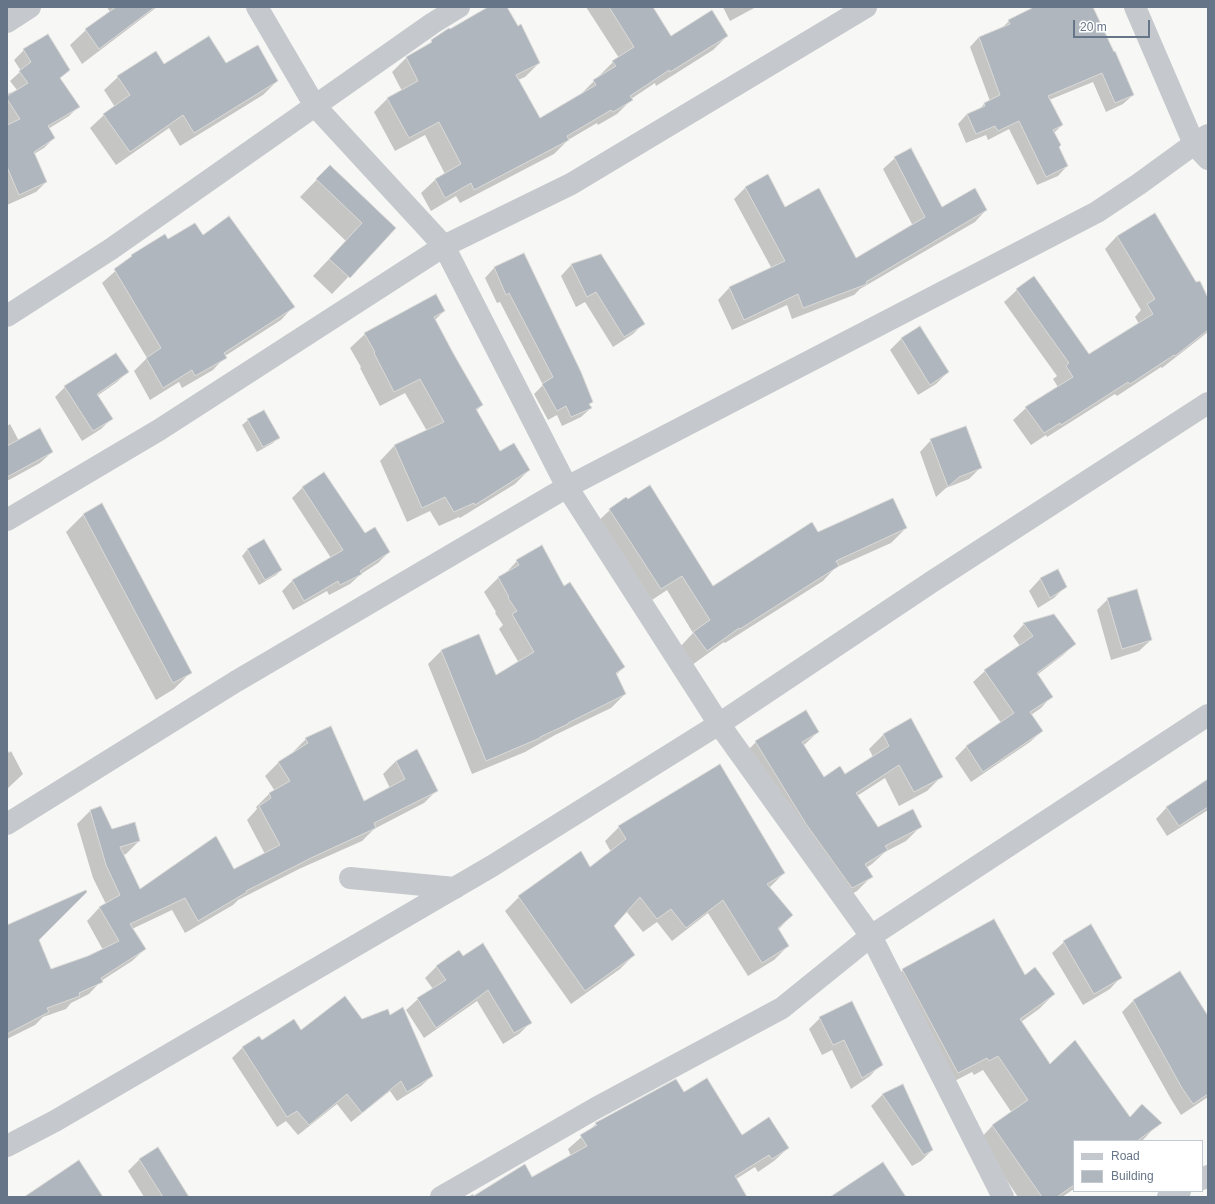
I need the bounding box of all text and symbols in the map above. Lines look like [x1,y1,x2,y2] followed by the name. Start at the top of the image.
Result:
[1075,12,1152,38] scale bar
[1080,20,1107,34] text: 20 m
[1073,1140,1203,1192] legend
[1111,1149,1140,1163] text: Road
[1111,1169,1154,1183] text: Building

